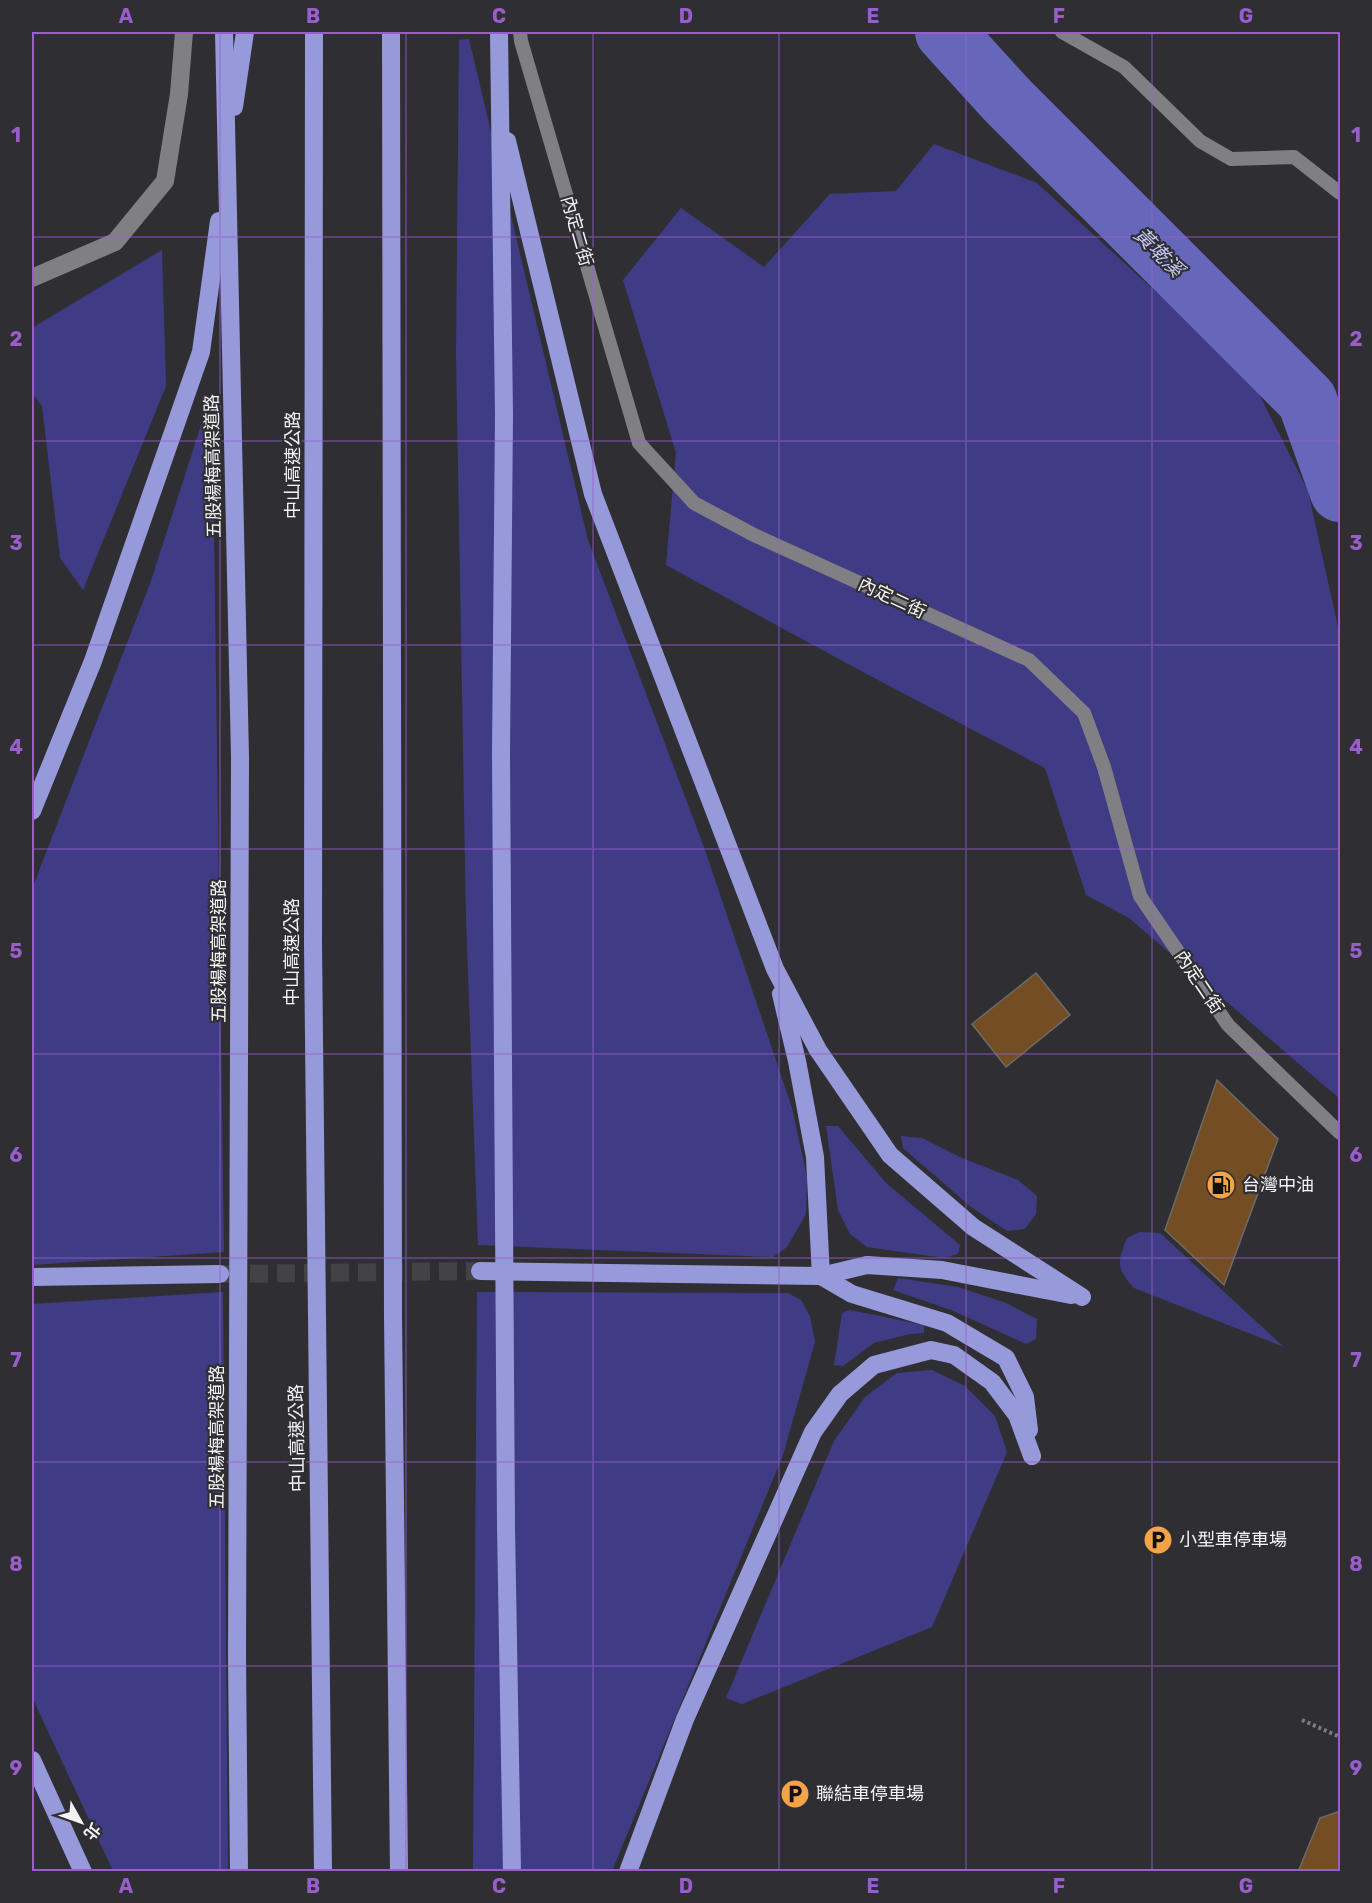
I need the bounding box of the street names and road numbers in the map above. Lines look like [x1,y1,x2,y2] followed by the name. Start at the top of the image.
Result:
[557,193,597,269] street label: 內定二街
[201,394,225,538] street label: 五股楊梅高架道路
[282,411,304,519] street label: 中山高速公路
[855,573,929,623] street label: 內定二街
[208,879,230,1023] street label: 五股楊梅高架道路
[281,898,303,1006] street label: 中山高速公路
[1170,946,1228,1018] street label: 內定二街
[206,1365,228,1509] street label: 五股楊梅高架道路
[285,1384,309,1492] street label: 中山高速公路

